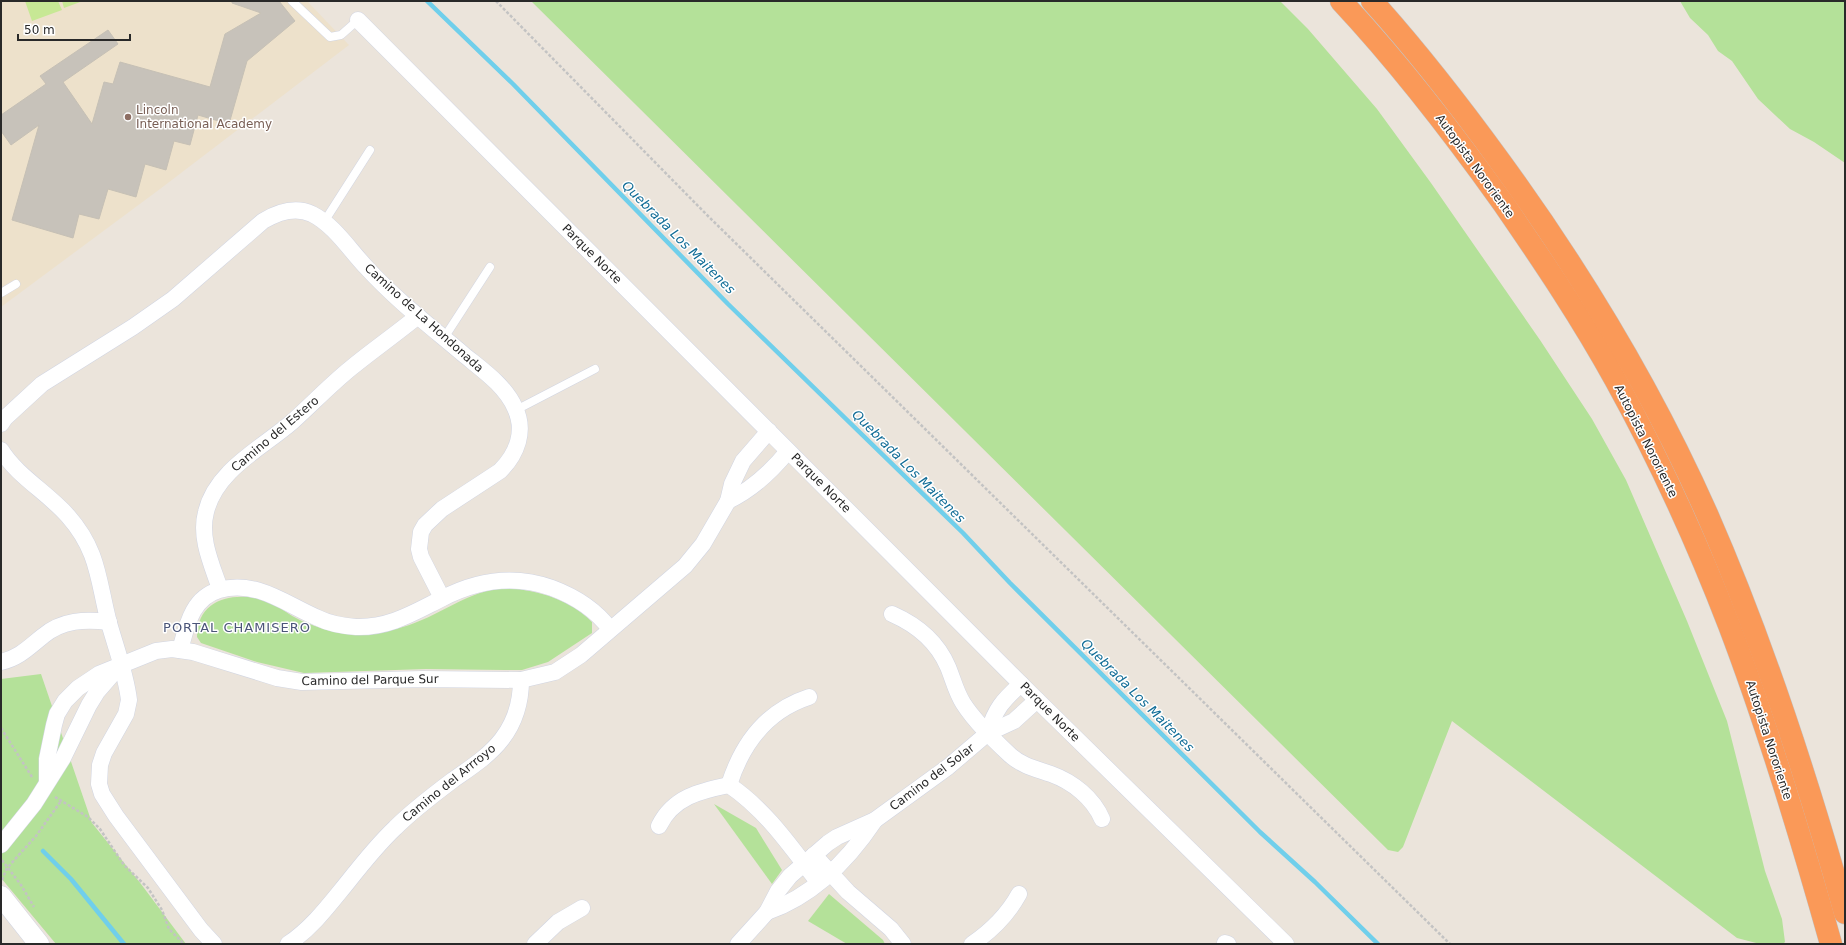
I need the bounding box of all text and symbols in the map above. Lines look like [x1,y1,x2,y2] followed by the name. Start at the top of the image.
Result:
[18,16,130,42] scale bar
[24,23,55,37] text: 50 m
[136,103,272,131] place label: Lincoln International Academy
[1433,111,1517,221] street label: Autopista Nororiente
[123,112,133,122] marker: Lincoln International Academy
[619,178,738,297] water label: Quebrada Los Maitenes
[559,221,625,287] street label: Parque Norte
[362,261,486,375] street label: Camino de La Hondonada
[1611,382,1681,500] street label: Autopista Nororiente
[229,393,321,475] street label: Camino del Estero
[849,407,968,526] water label: Quebrada Los Maitenes
[788,450,854,516] street label: Parque Norte
[163,620,311,635] district label: PORTAL CHAMISERO
[1078,636,1197,755] water label: Quebrada Los Maitenes
[301,672,439,688] street label: Camino del Parque Sur
[1017,679,1083,745] street label: Parque Norte
[1743,679,1795,801] street label: Autopista Nororiente
[400,741,498,825] street label: Camino del Arrroyo
[887,741,977,813] street label: Camino del Solar

